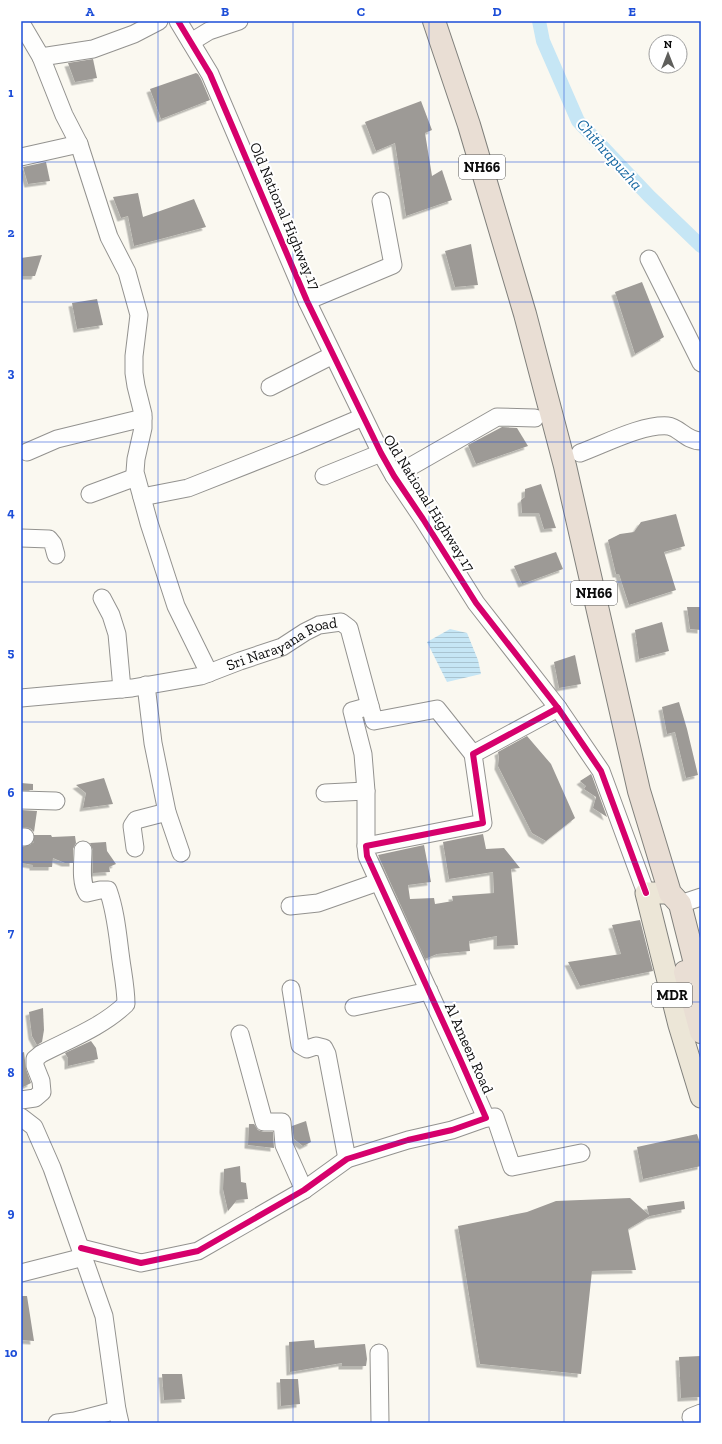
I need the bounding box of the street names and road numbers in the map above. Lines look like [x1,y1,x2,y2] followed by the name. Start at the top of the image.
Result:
[246,139,324,293] street label: Old National Highway 17
[459,155,505,179] road number: NH66
[379,431,479,575] street label: Old National Highway 17
[571,581,617,605] road number: NH66
[224,614,339,674] street label: Sri Narayana Road
[652,983,692,1007] road number: MDR
[441,1000,497,1097] street label: Al Ameen Road

